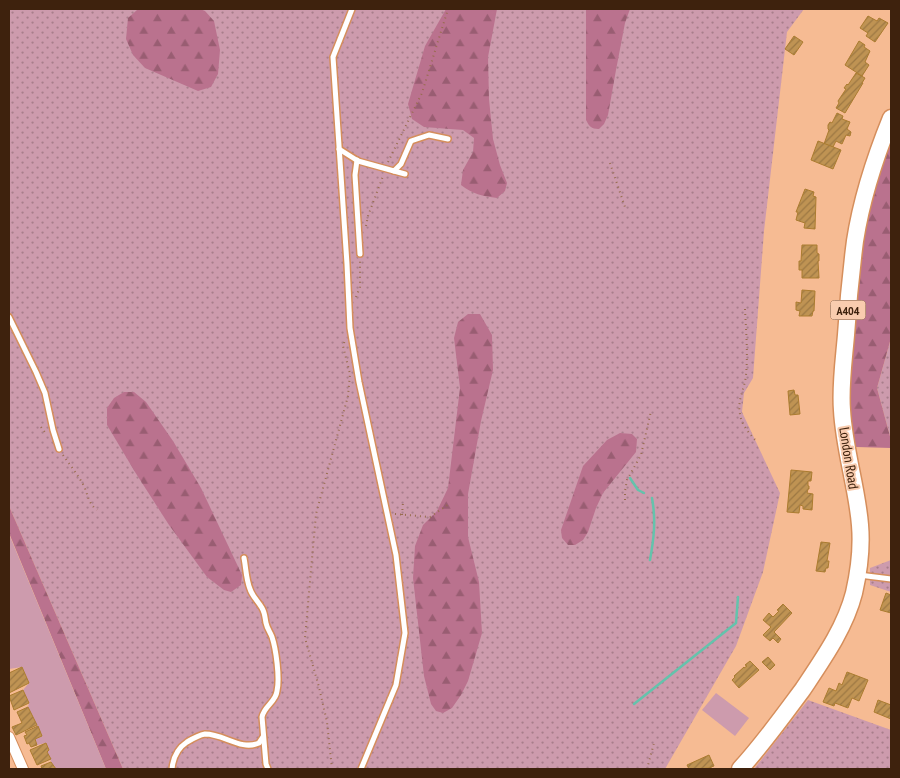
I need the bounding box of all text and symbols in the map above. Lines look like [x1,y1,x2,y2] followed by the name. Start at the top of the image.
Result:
[830,300,866,320] road number: A404
[835,426,863,490] street label: London Road

